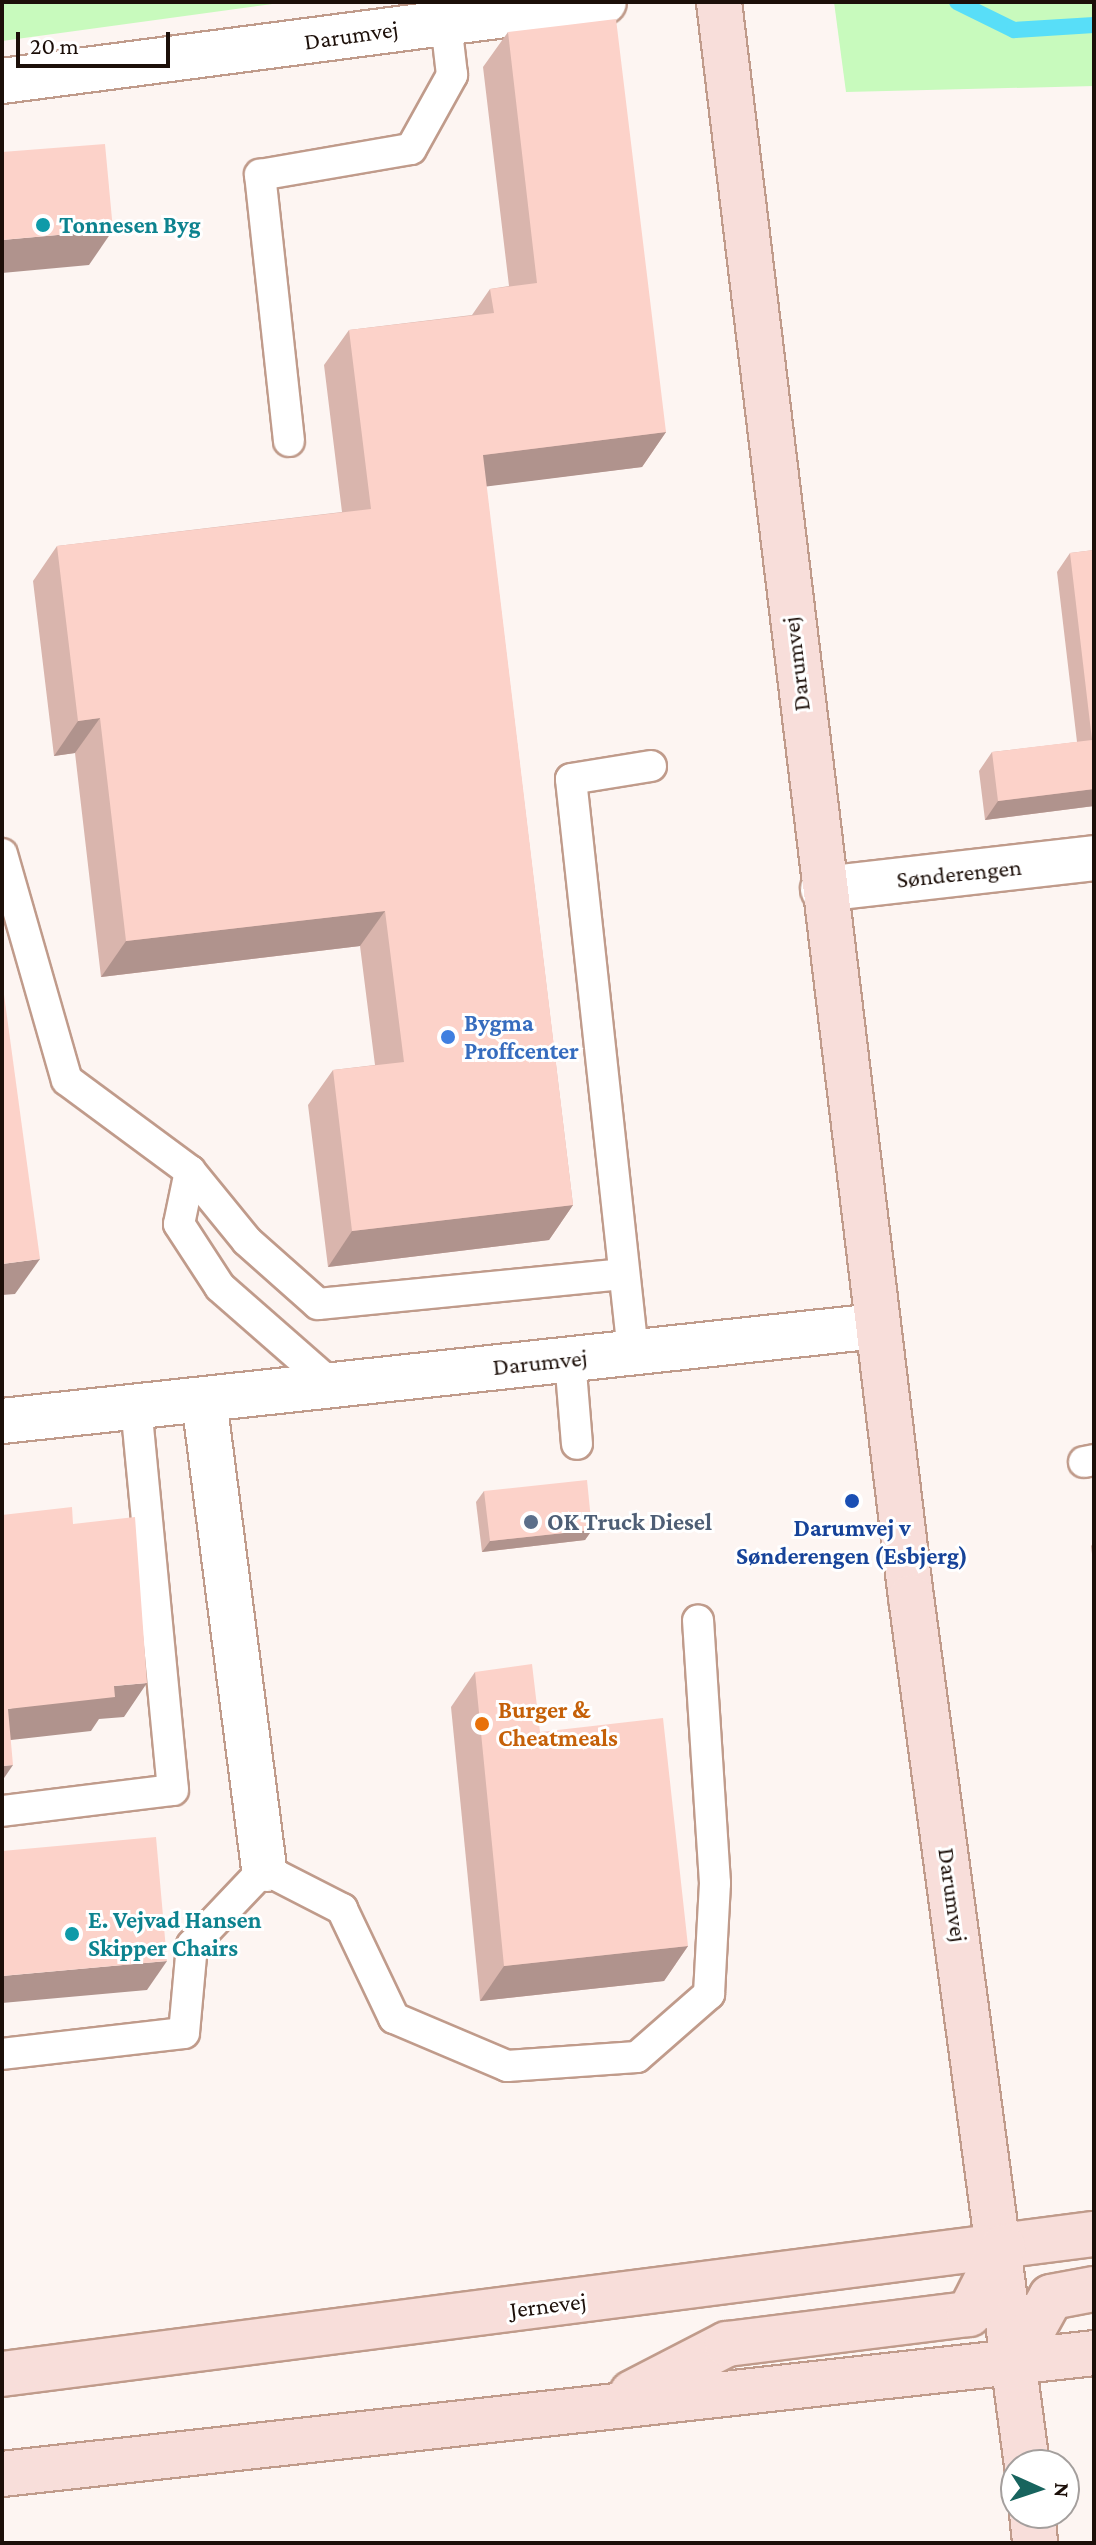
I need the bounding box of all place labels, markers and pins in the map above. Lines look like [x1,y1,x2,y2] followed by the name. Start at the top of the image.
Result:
[59,211,201,239] place label: Tonnesen Byg
[34,216,52,234] marker: Tonnesen Byg
[464,1009,579,1065] place label: Bygma Proffcenter
[439,1028,457,1046] marker: Bygma Proffcenter
[843,1492,861,1510] marker: Darumvej v Sønderengen (Esbjerg)
[547,1508,712,1536] place label: OK Truck Diesel
[522,1513,540,1531] marker: OK Truck Diesel
[736,1514,968,1570] place label: Darumvej v Sønderengen (Esbjerg)
[498,1696,618,1752] place label: Burger & Cheatmeals
[473,1715,491,1733] marker: Burger & Cheatmeals
[88,1906,261,1962] place label: E. Vejvad Hansen Skipper Chairs
[63,1925,81,1943] marker: E. Vejvad Hansen Skipper Chairs

